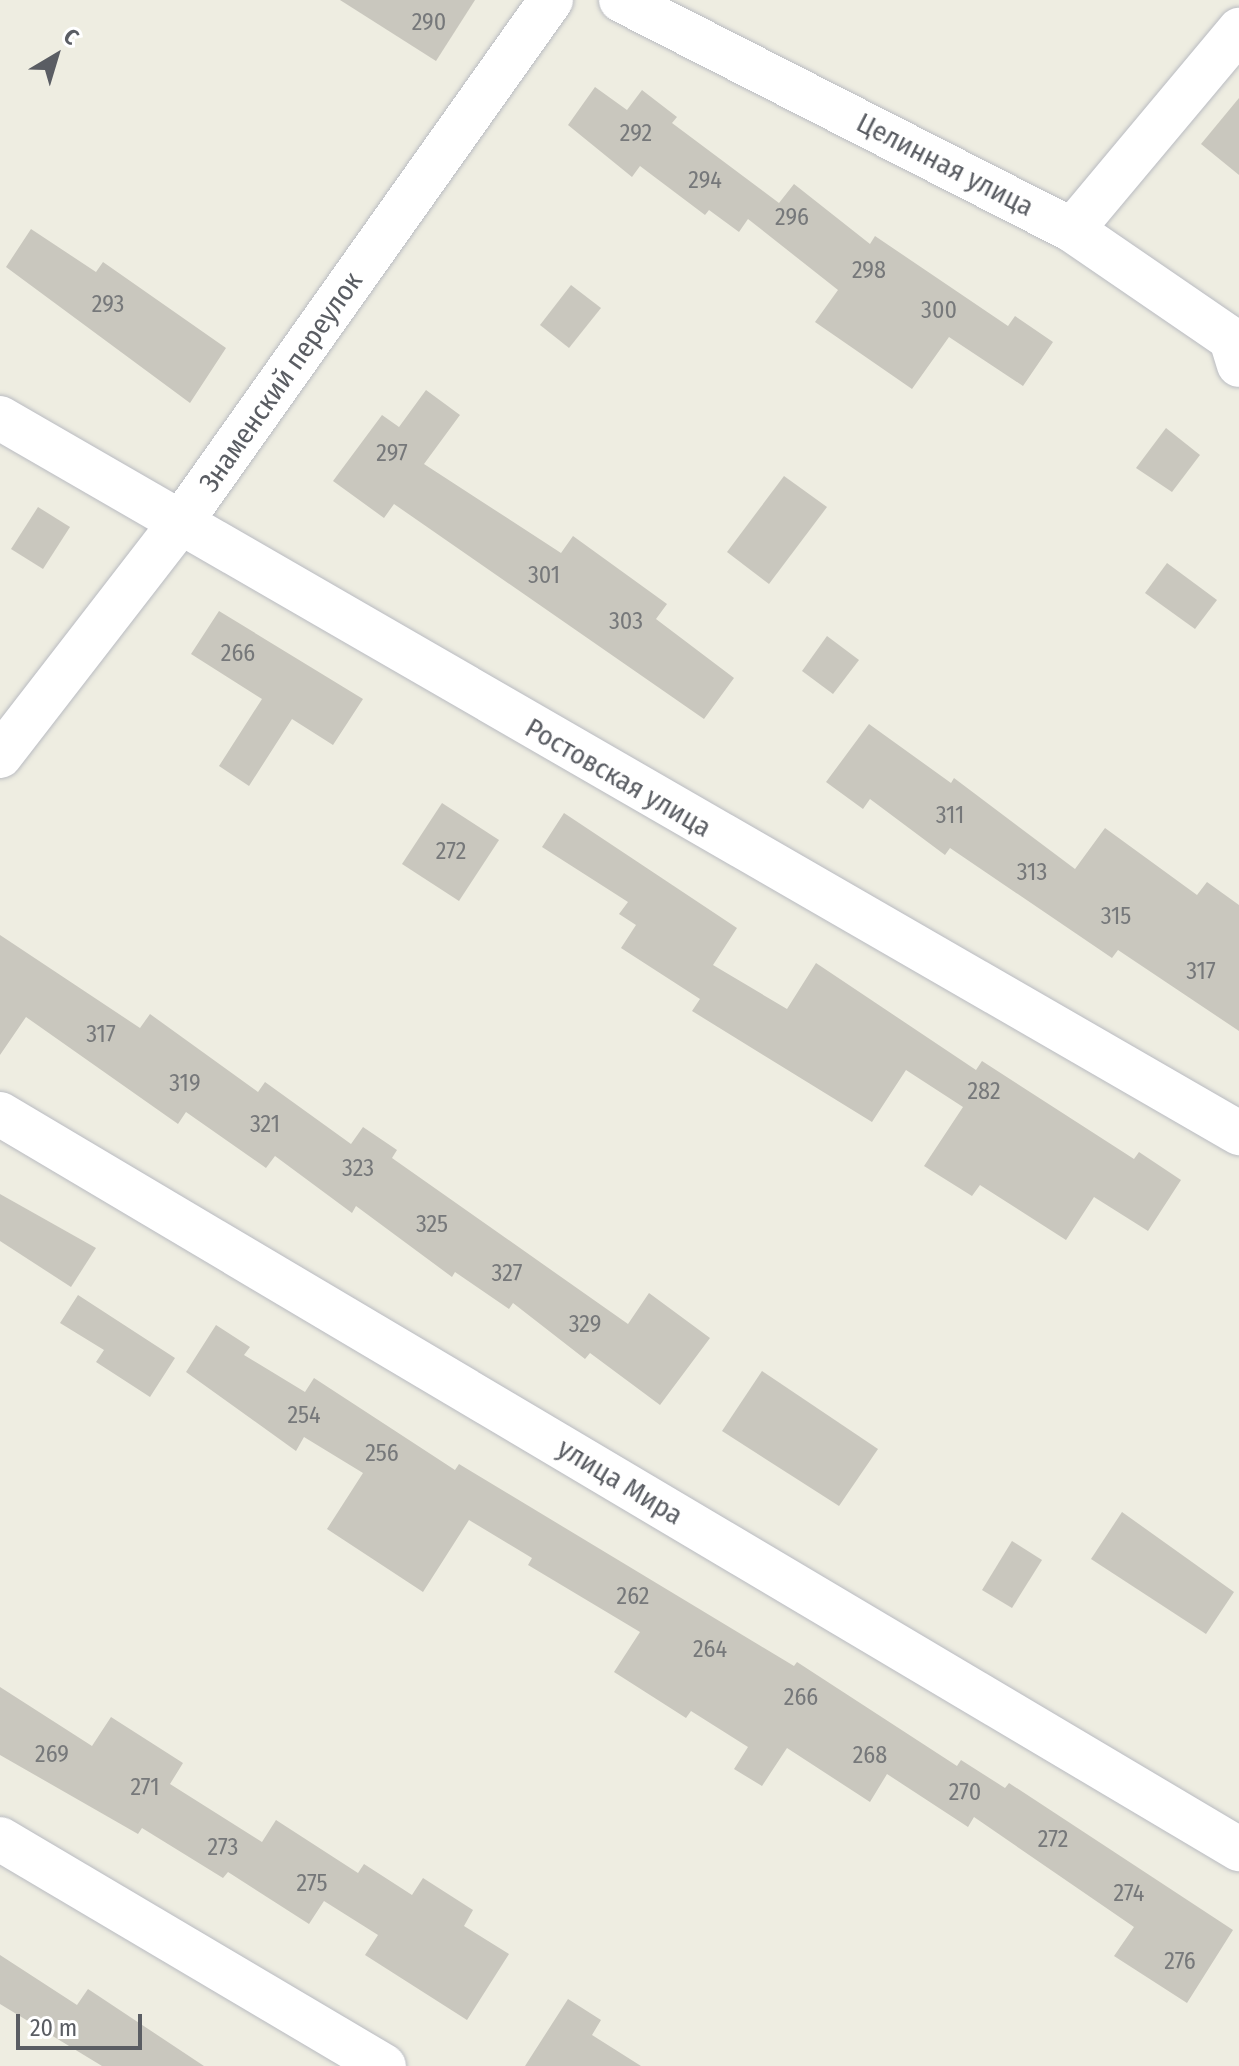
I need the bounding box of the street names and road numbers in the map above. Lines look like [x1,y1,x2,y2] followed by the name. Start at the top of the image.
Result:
[851,106,1039,224] street label: Целинная улица
[192,265,370,499] street label: Знаменский переулок
[519,711,717,845] street label: Ростовская улица
[551,1432,689,1532] street label: улица Мира

